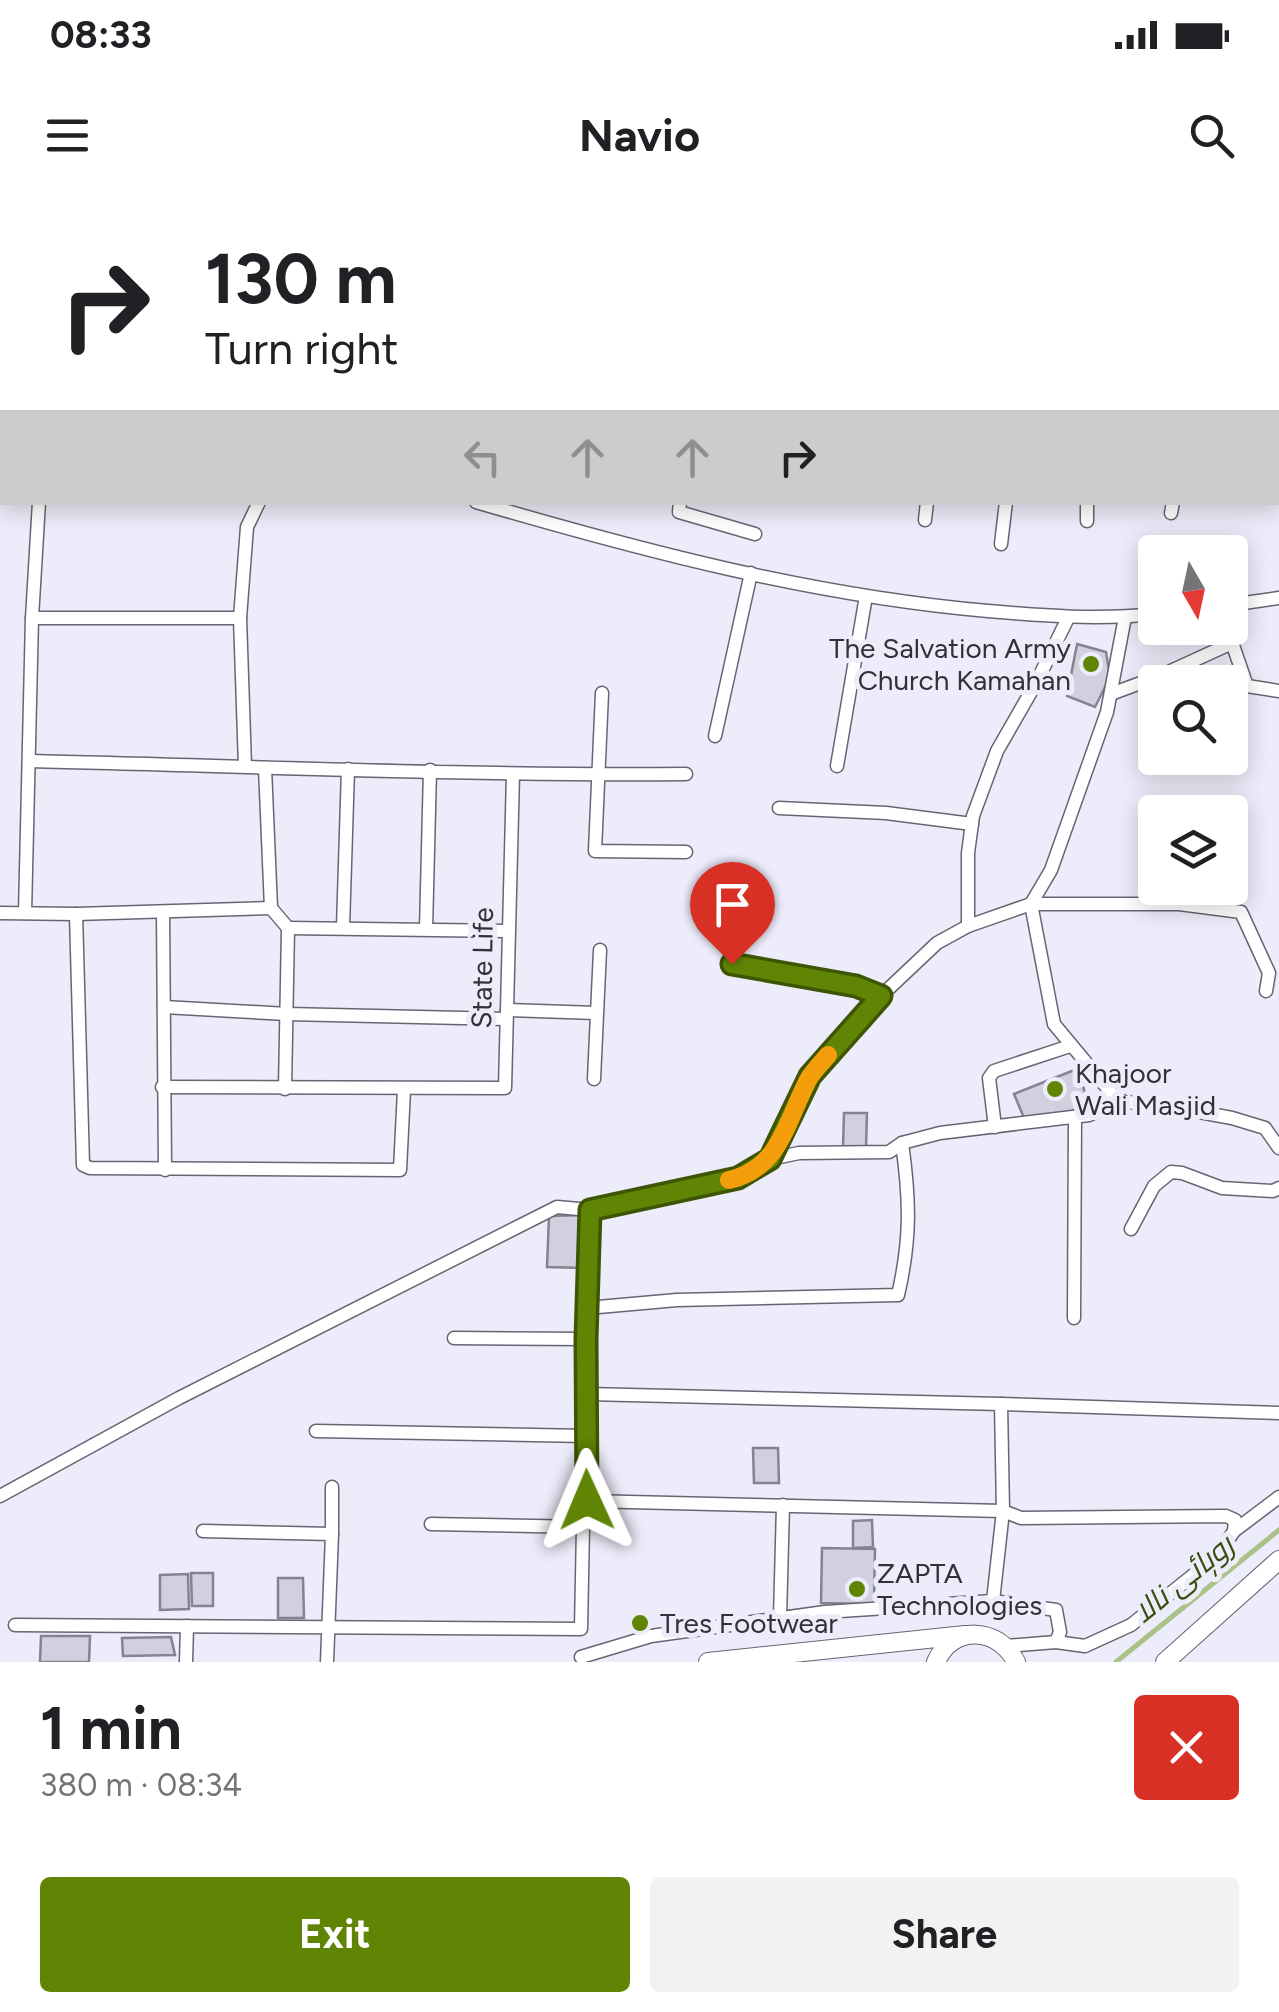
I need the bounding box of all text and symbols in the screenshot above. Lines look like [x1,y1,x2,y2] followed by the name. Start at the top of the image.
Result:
[50,12,152,58] text: 08:33
[40,108,95,163] icon: menu
[579,108,700,162] text: Navio
[1184,108,1239,163] icon: search
[205,236,397,321] text: 130 m
[40,240,170,370] icon: right
[205,321,398,375] text: Turn right
[455,430,510,485] icon: left
[560,430,615,485] icon: ahead
[665,430,720,485] icon: ahead
[770,430,825,485] icon: right
[1138,535,1248,645] north arrow
[1138,535,1248,905] map controls
[829,631,1071,697] place label: The Salvation Army Church Kamahan
[1080,653,1102,675] marker: The Salvation Army Church Kamahan
[1138,665,1248,775] button: search
[1138,795,1248,905] button: layers
[690,862,775,965] pin
[705,877,760,932] icon: arrive
[464,907,500,1029] street label: State Life
[1075,1056,1216,1122] place label: Khajoor Wali Masjid
[1044,1078,1066,1100] marker: Khajoor Wali Masjid
[535,1448,639,1552] position arrow
[1125,1525,1243,1631] water label: روہائی نالا
[877,1556,1042,1622] place label: ZAPTA Technologies
[846,1578,868,1600] marker: ZAPTA Technologies
[660,1606,838,1640] place label: Tres Footwear
[629,1612,651,1634] marker: Tres Footwear
[40,1692,182,1764] text: 1 min
[1134,1695,1239,1800] button: close
[40,1766,242,1804] text: 380 m · 08:34
[40,1877,630,1992] button: Exit
[650,1877,1239,1992] button: Share

